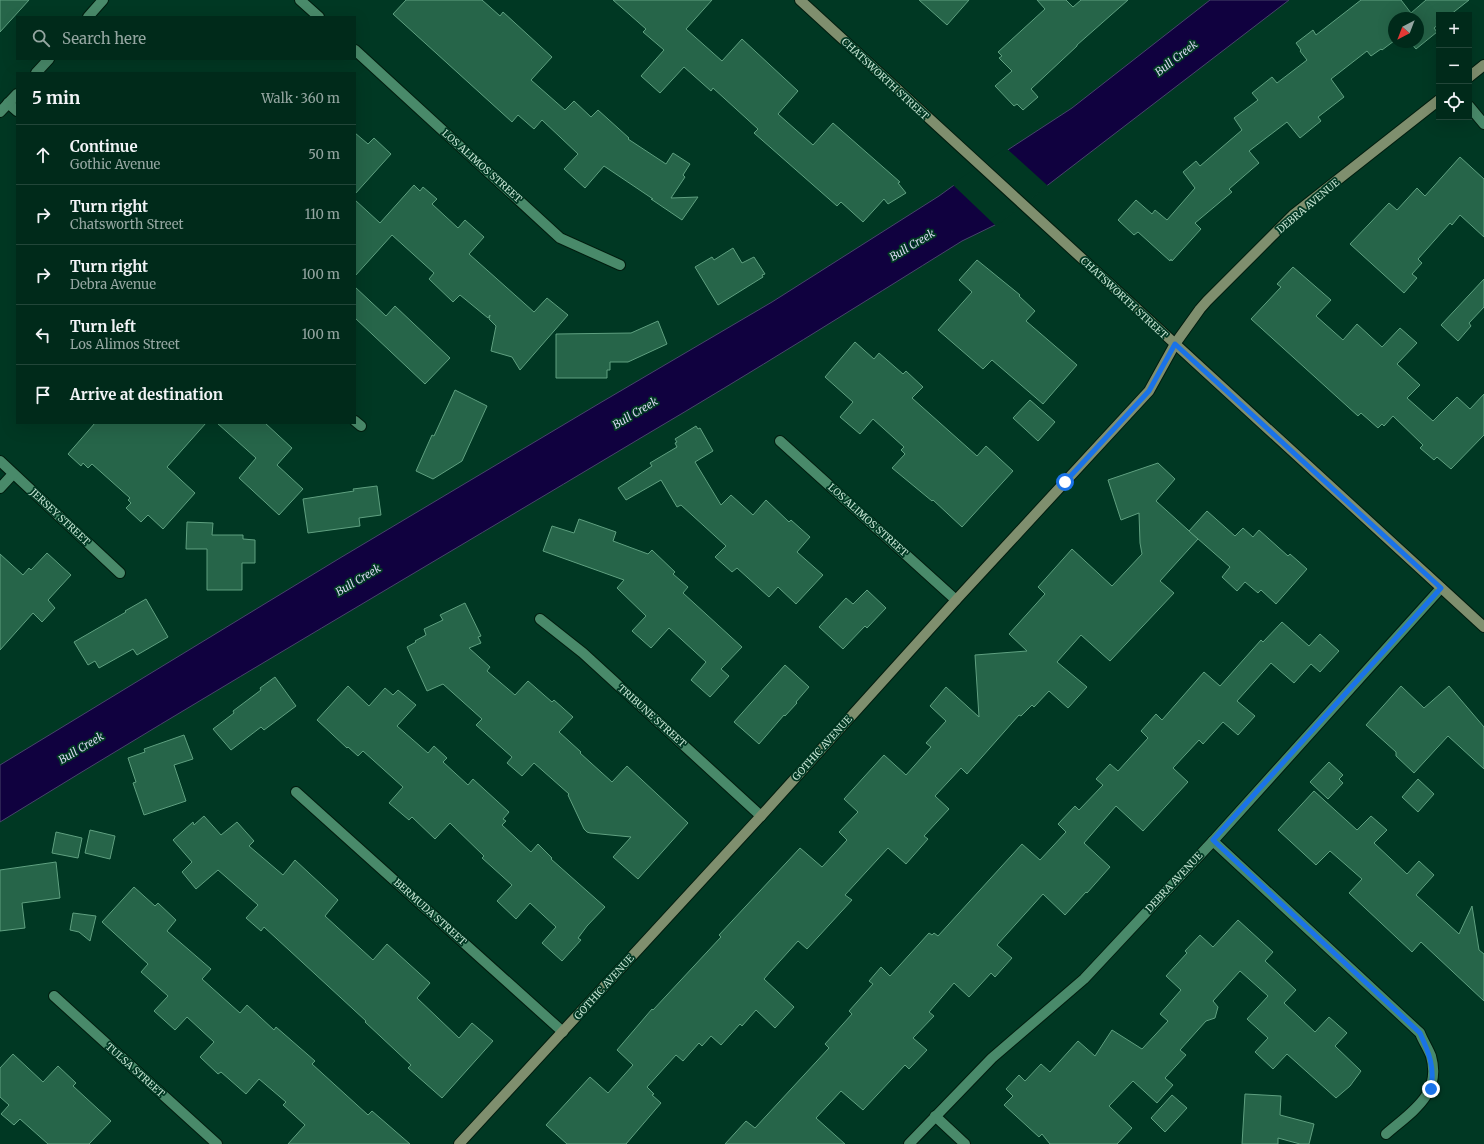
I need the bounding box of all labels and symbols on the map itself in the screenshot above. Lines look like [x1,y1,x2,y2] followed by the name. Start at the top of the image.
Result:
[1388,12,1424,48] north arrow
[839,35,931,123] street label: CHATSWORTH STREET
[1152,37,1200,79] water label: Bull Creek
[439,127,525,205] street label: LOS ALIMOS STREET
[1274,176,1343,236] street label: DEBRA AVENUE
[887,226,937,264] water label: Bull Creek
[1078,254,1170,342] street label: CHATSWORTH STREET
[610,394,660,432] water label: Bull Creek
[1056,473,1074,491] route start
[825,481,911,559] street label: LOS ALIMOS STREET
[27,485,93,548] street label: JERSEY STREET
[333,561,383,599] water label: Bull Creek
[615,682,689,750] street label: TRIBUNE STREET
[789,712,855,783] street label: GOTHIC AVENUE
[56,729,106,767] water label: Bull Creek
[1143,849,1206,915] street label: DEBRA AVENUE
[391,876,469,948] street label: BERMUDA STREET
[571,951,637,1022] street label: GOTHIC AVENUE
[103,1040,167,1100] street label: TULSA STREET
[1422,1080,1440,1098] route end

